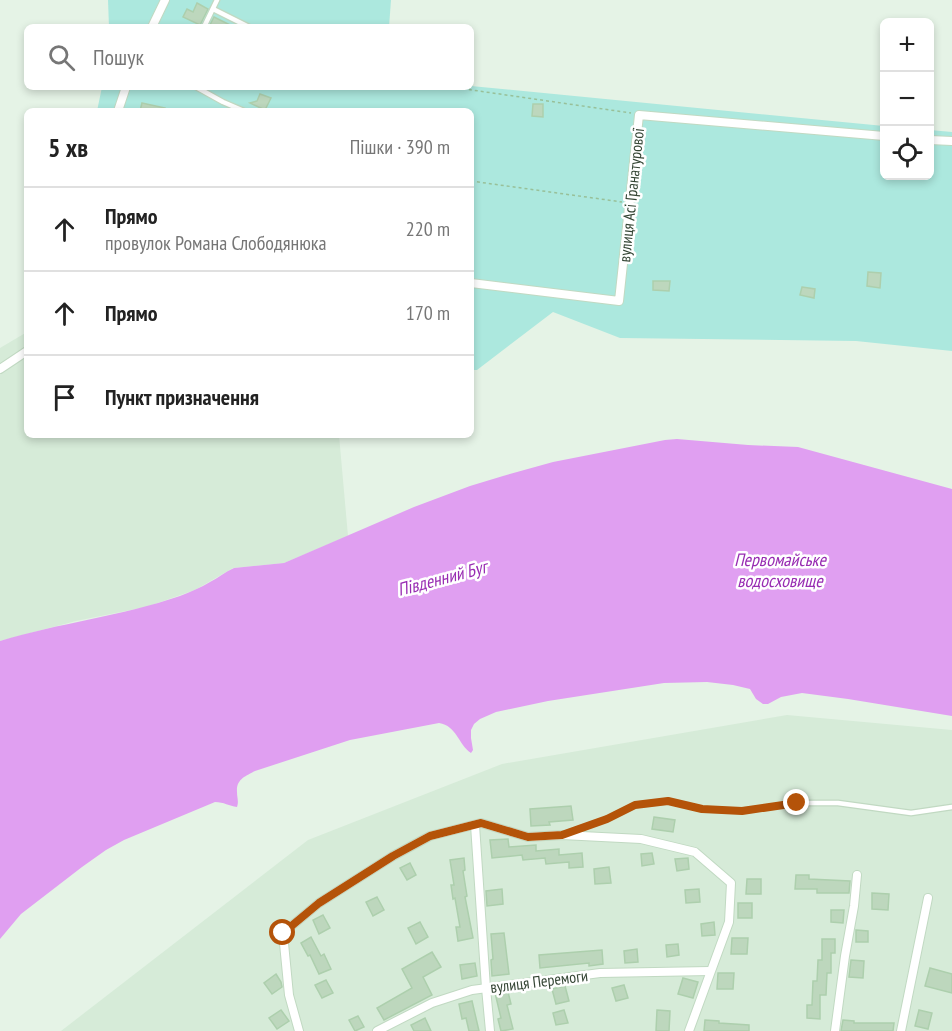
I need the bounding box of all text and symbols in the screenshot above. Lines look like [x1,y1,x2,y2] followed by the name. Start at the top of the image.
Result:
[880,18,934,180] map controls
[880,18,934,72] button: +
[24,24,474,90] search box
[45,41,78,74] icon: search
[93,43,144,71] text: Пошук
[880,72,934,126] button: −
[880,126,934,180] button: locate
[614,127,648,263] street label: вулиця Асі Гранатурової
[48,131,88,164] text: 5 хв
[350,134,450,160] text: Пішки · 390 m
[105,202,158,230] text: Прямо
[48,213,81,246] icon: ahead
[406,216,450,242] text: 220 m
[105,230,327,256] text: провулок Романа Слободянюка
[48,297,81,330] icon: ahead
[105,299,158,327] text: Прямо
[406,300,450,326] text: 170 m
[48,381,81,414] icon: arrive
[105,383,259,411] text: Пункт призначення
[734,548,827,592] water label: Первомайське водосховище
[395,554,492,601] water label: Південний Буг
[783,789,809,815] route end
[269,919,295,945] route start
[489,965,589,997] street label: вулиця Перемоги

